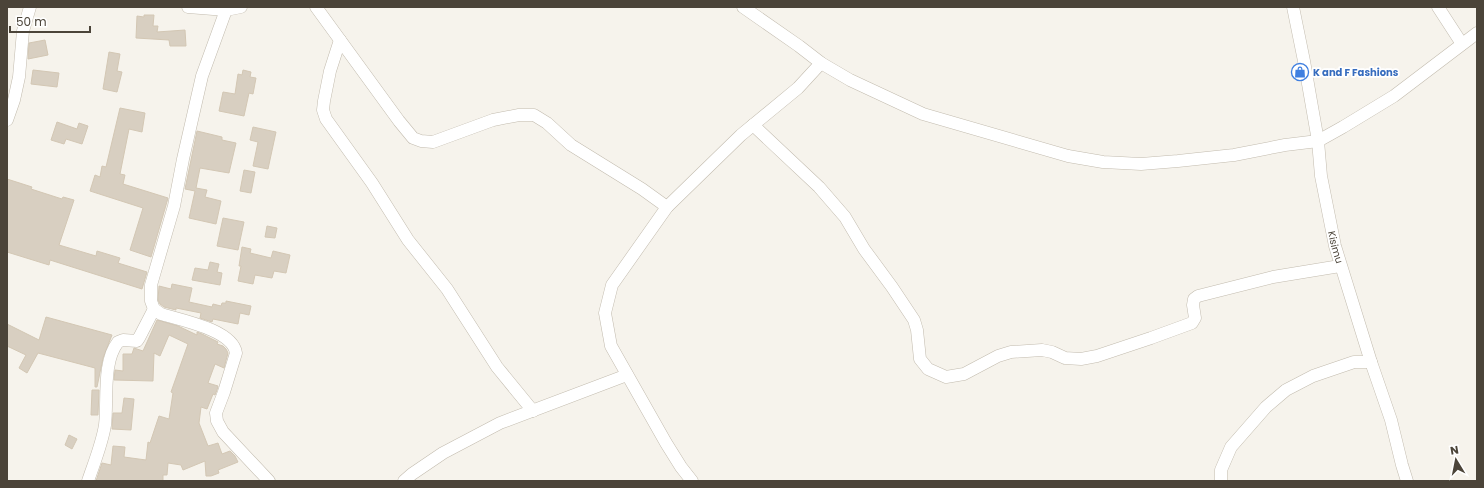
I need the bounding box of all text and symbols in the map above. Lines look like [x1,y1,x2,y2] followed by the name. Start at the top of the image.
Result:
[10,8,90,34] scale bar
[16,13,47,30] text: 50 m
[1290,62,1310,82] shop icon: K and F Fashions
[1313,65,1399,80] place label: K and F Fashions
[1324,230,1347,265] street label: Kisimu
[1436,440,1476,480] north arrow
[1449,442,1460,459] text: N

